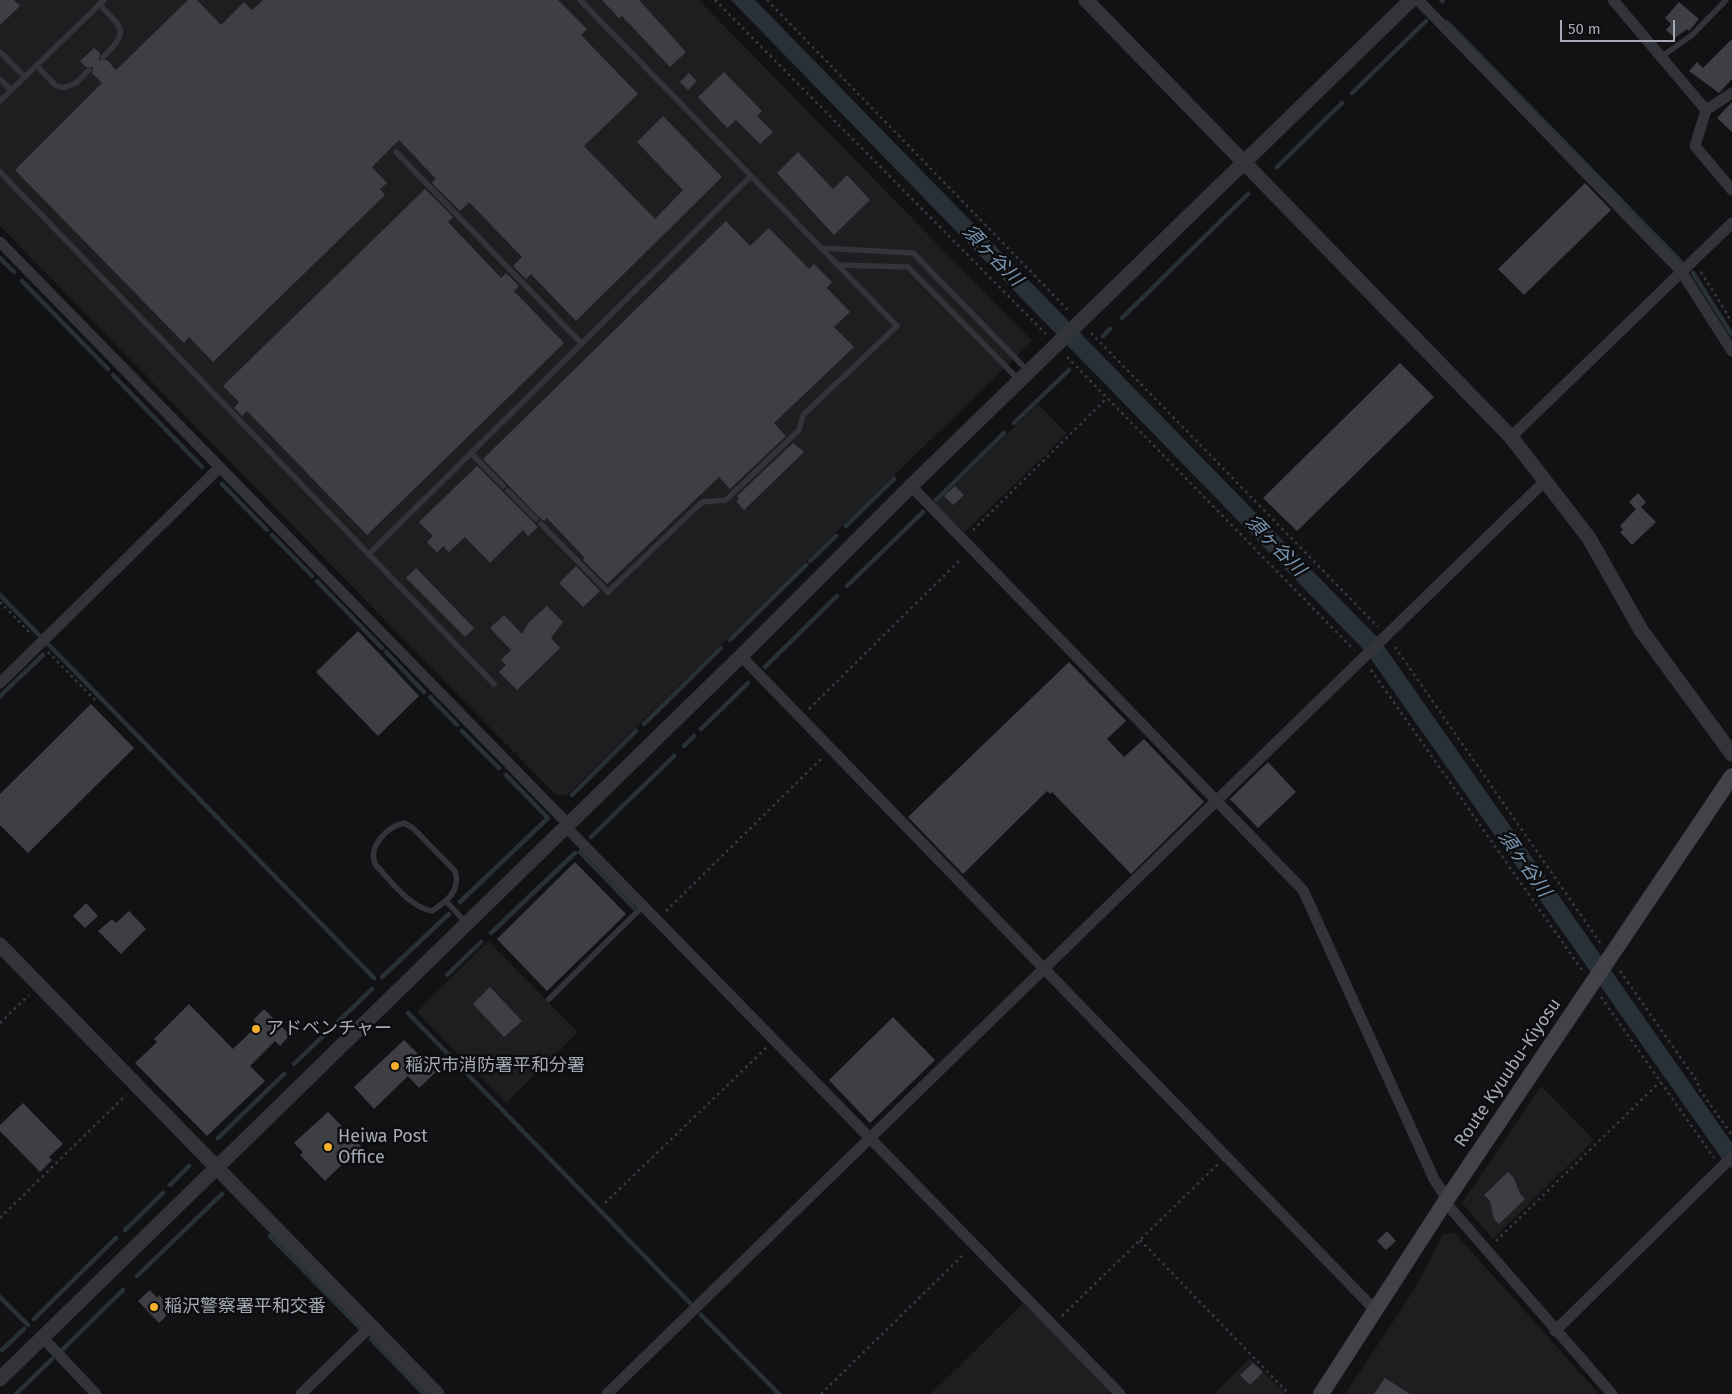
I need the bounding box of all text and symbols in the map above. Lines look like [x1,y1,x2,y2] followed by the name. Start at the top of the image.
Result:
[1562,10,1677,42] scale bar
[1568,20,1601,38] text: 50 m
[957,221,1027,291] water label: 須ヶ谷川
[1240,511,1310,581] water label: 須ヶ谷川
[1493,826,1555,902] water label: 須ヶ谷川
[1450,994,1566,1152] street label: Route Kyuubu-Kiyosu
[266,1018,392,1040] place label: アドベンチャー
[250,1023,262,1035] marker: アドベンチャー
[405,1055,585,1077] place label: 稲沢市消防署平和分署
[389,1060,401,1072] marker: 稲沢市消防署平和分署
[338,1126,428,1168] place label: Heiwa Post Office
[322,1141,334,1153] marker: Heiwa Post Office
[164,1296,326,1318] place label: 稲沢警察署平和交番
[148,1301,160,1313] marker: 稲沢警察署平和交番

